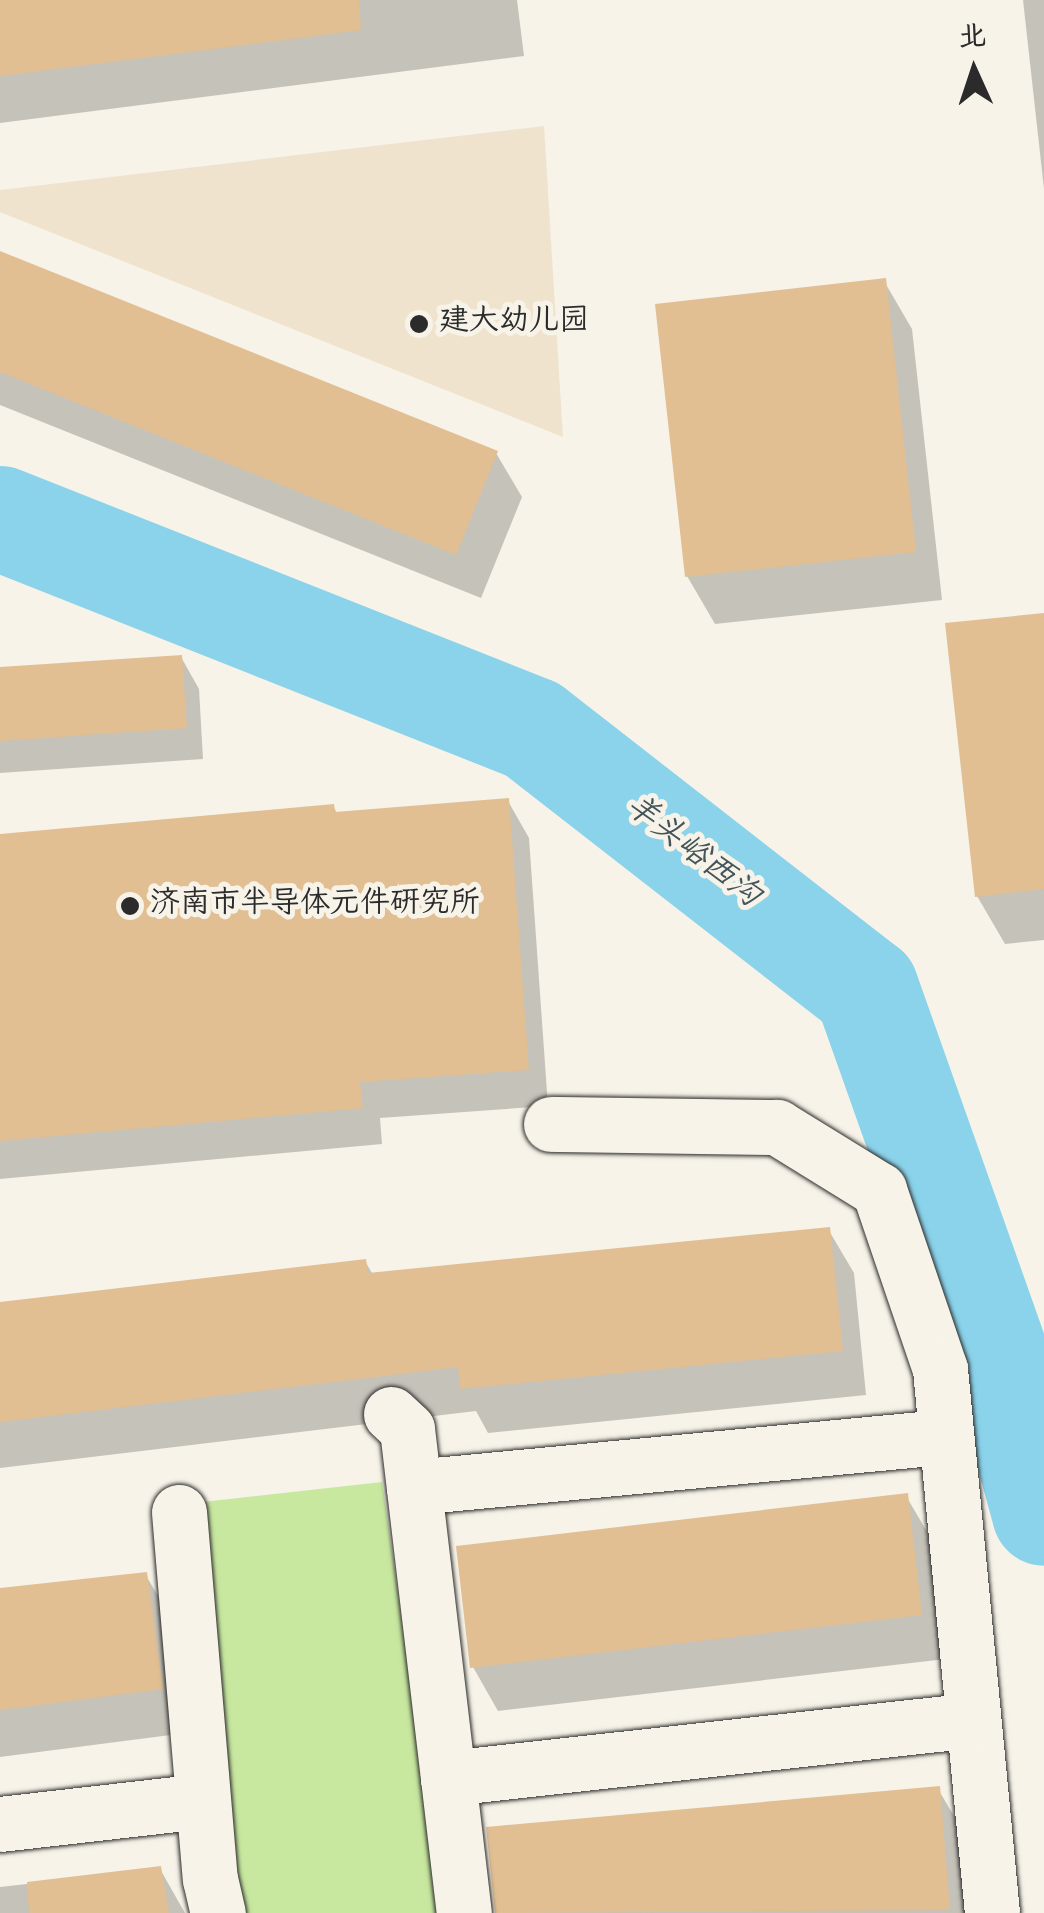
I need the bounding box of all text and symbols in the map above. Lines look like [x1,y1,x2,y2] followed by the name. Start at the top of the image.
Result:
[924,20,1024,120] north arrow
[958,22,987,57] text: 北
[439,306,589,342] place label: 建大幼儿园
[408,313,430,335] marker: 建大幼儿园
[616,789,766,917] water label: 羊头峪西沟
[150,888,480,924] place label: 济南市半导体元件研究所
[119,895,141,917] marker: 济南市半导体元件研究所

